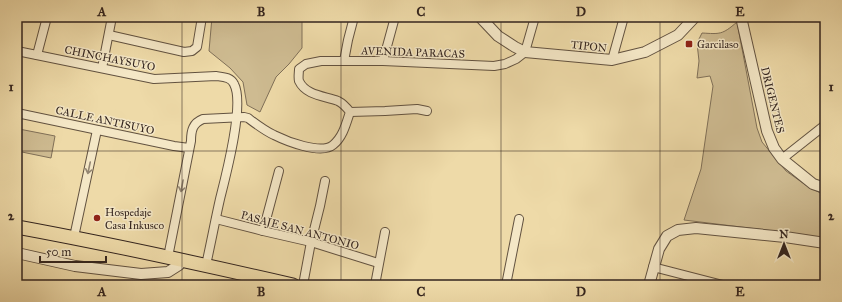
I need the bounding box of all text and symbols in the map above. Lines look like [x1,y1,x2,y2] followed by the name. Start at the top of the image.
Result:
[97,4,107,20] text: A
[257,4,266,20] text: B
[417,4,426,20] text: C
[576,4,586,20] text: D
[735,4,745,20] text: E
[570,38,608,55] street label: TIPON
[697,38,739,51] place label: Garcilaso
[684,39,694,49] marker: Garcilaso
[63,43,156,74] street label: CHINCHAYSUYO
[360,44,465,61] street label: AVENIDA PARACAS
[758,66,787,135] street label: DRIGENTES
[8,79,14,95] text: 1
[828,79,834,95] text: 1
[54,104,155,137] street label: CALLE ANTISUYO
[84,161,92,174] one-way arrow
[177,180,185,193] one-way arrow
[105,206,164,232] place label: Hospedaje Casa Inkusco
[8,208,15,224] text: 2
[239,208,360,253] street label: PASAJE SAN ANTONIO
[828,208,835,224] text: 2
[92,213,102,223] marker: Hospedaje Casa Inkusco
[764,224,804,264] north arrow
[779,228,789,241] text: N
[40,238,106,264] scale bar
[46,245,71,259] text: 50 m
[97,284,107,300] text: A
[257,284,266,300] text: B
[417,284,426,300] text: C
[576,284,586,300] text: D
[735,284,745,300] text: E

